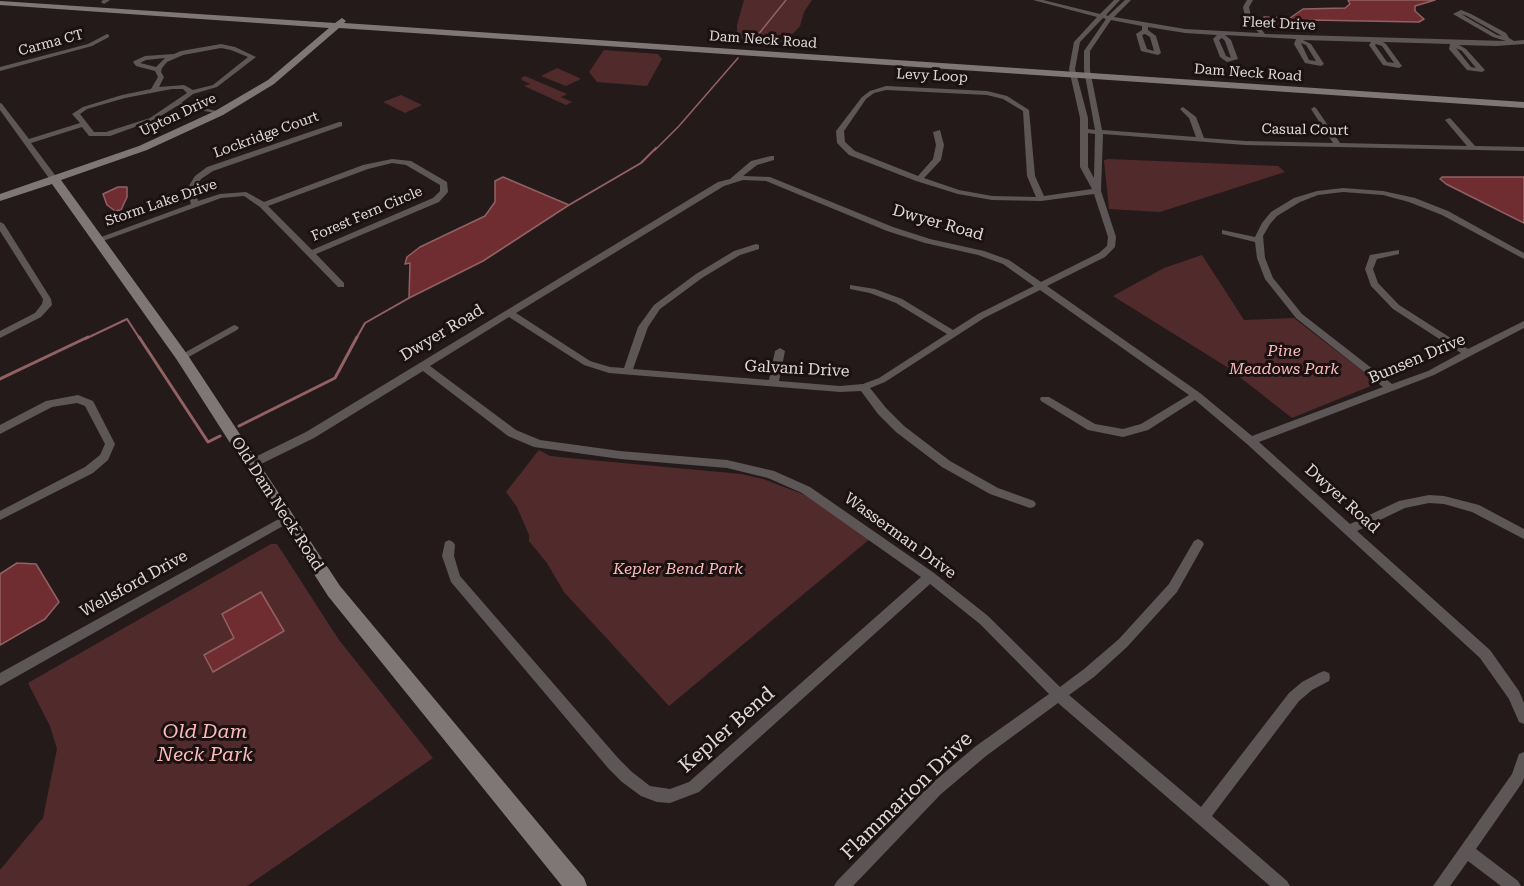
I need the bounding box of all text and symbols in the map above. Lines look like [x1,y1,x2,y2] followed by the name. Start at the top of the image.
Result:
[1242,14,1316,34] street label: Fleet Drive
[17,26,85,60] street label: Carma CT
[708,28,818,52] street label: Dam Neck Road
[1193,61,1303,85] street label: Dam Neck Road
[896,66,968,86] street label: Levy Loop
[137,90,219,140] street label: Upton Drive
[211,108,321,162] street label: Lockridge Court
[1261,121,1349,139] street label: Casual Court
[103,176,219,230] street label: Storm Lake Drive
[309,183,425,245] street label: Forest Fern Circle
[890,201,986,245] street label: Dwyer Road
[397,301,487,365] street label: Dwyer Road
[1366,330,1468,388] street label: Bunsen Drive
[1229,341,1339,379] park label: Pine Meadows Park
[744,357,850,381] street label: Galvani Drive
[227,434,327,574] street label: Old Dam Neck Road
[1301,460,1383,538] street label: Dwyer Road
[840,489,960,583] street label: Wasserman Drive
[77,547,191,621] street label: Wellsford Drive
[613,559,743,579] park label: Kepler Bend Park
[674,682,780,778] street label: Kepler Bend
[157,720,253,767] park label: Old Dam Neck Park
[836,727,978,865] street label: Flammarion Drive

